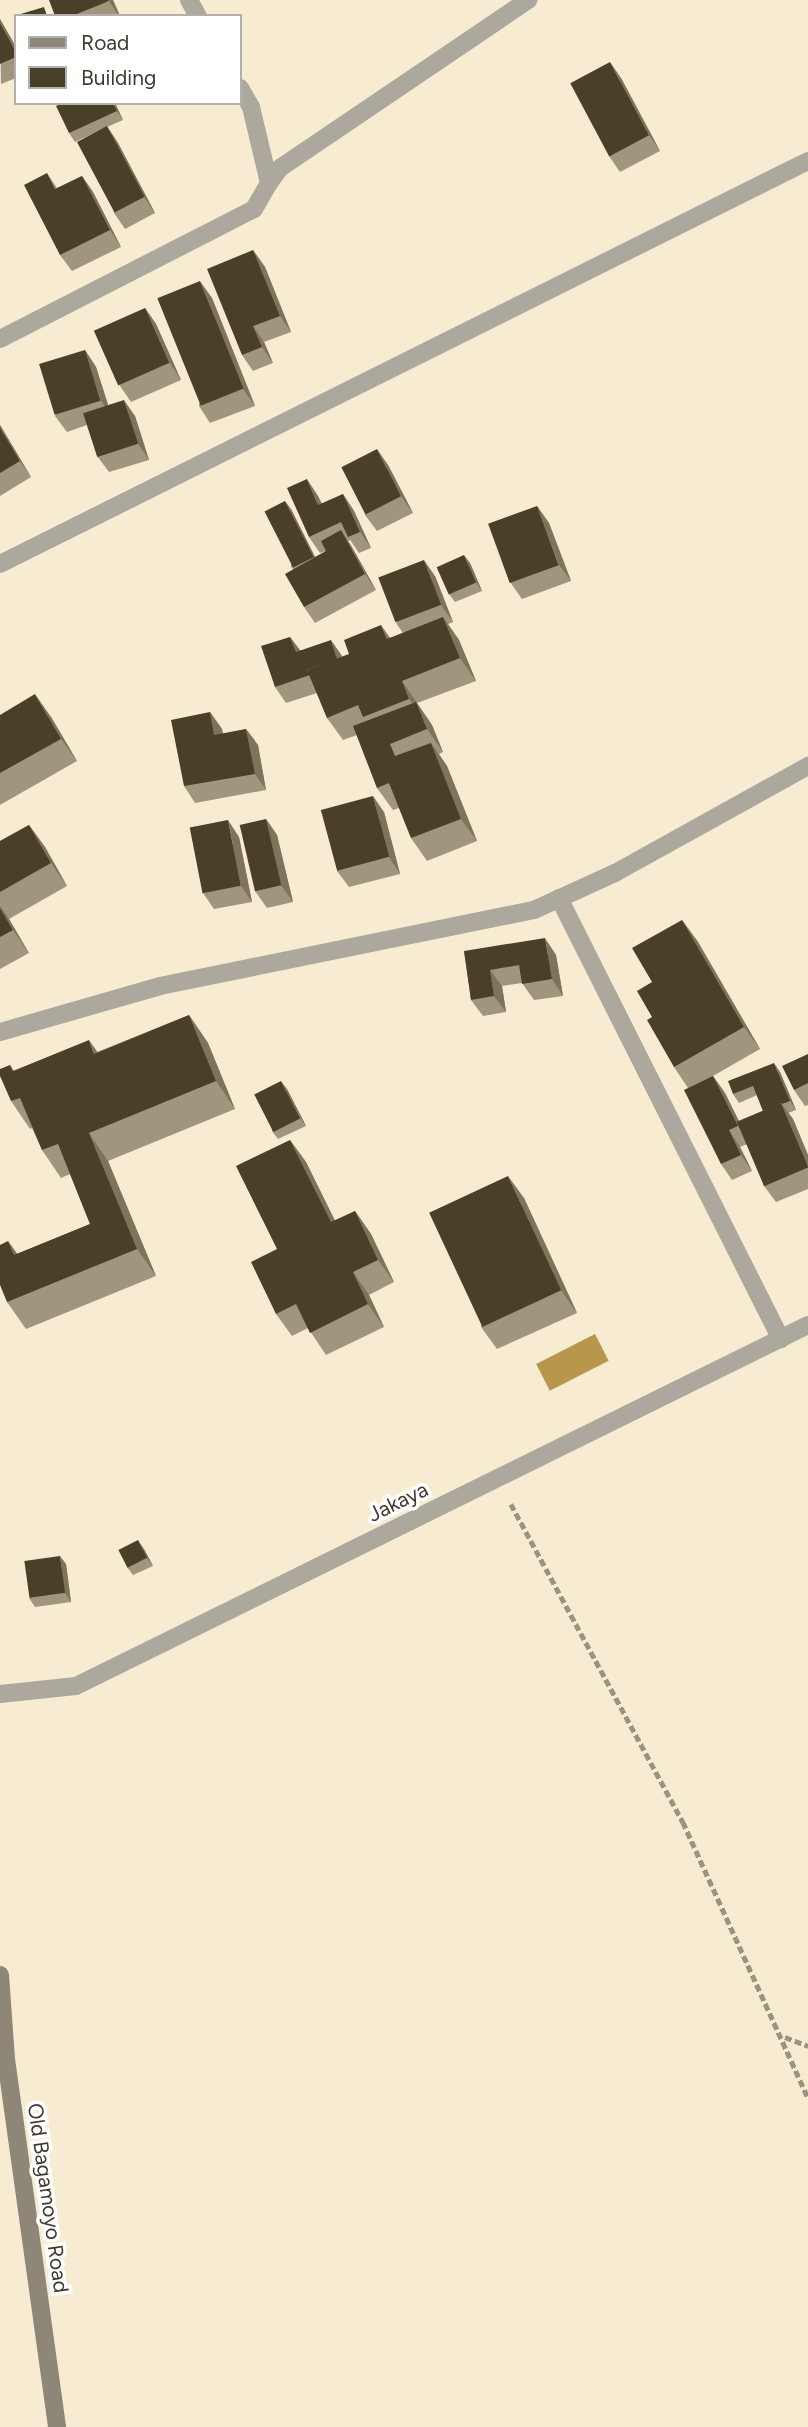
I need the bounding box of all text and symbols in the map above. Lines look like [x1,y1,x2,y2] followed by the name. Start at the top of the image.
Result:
[14,14,242,105] legend
[81,30,129,55] text: Road
[81,65,156,90] text: Building
[364,1477,432,1527] street label: Jakaya
[22,2102,74,2294] street label: Old Bagamoyo Road

